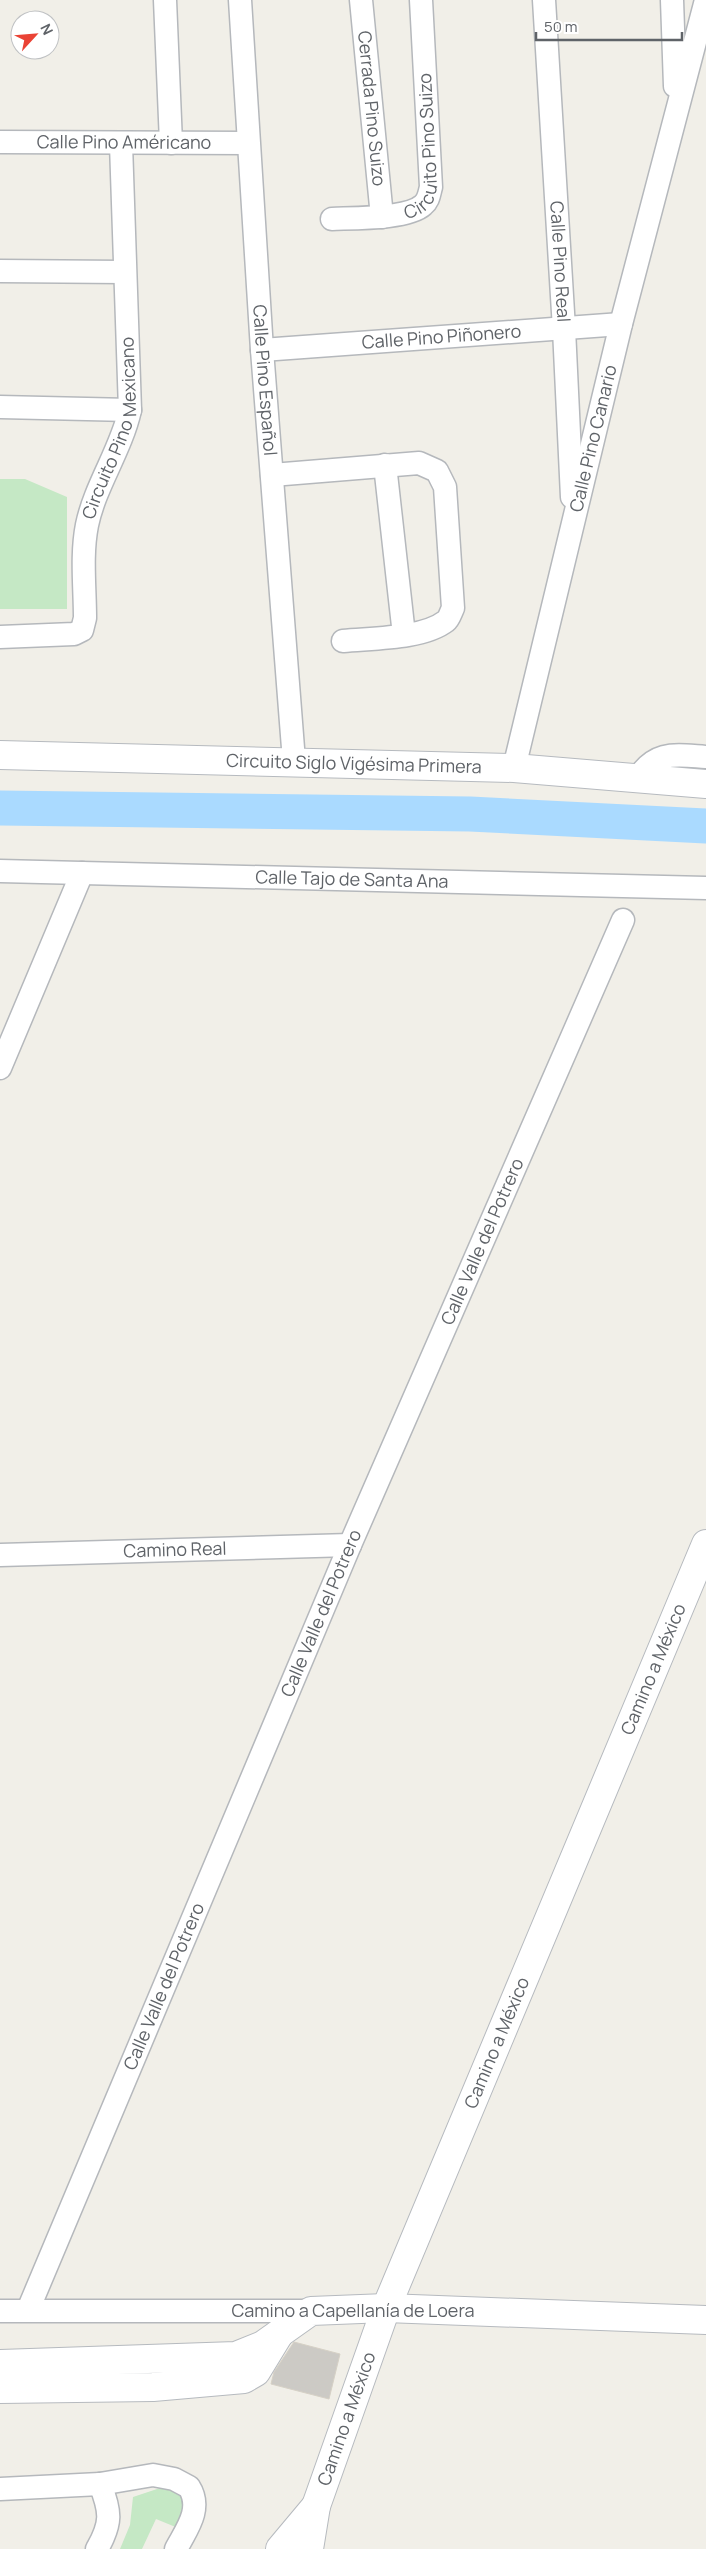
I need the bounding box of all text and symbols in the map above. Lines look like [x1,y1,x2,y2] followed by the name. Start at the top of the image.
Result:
[10,10,60,60] north arrow
[536,10,682,42] scale bar
[544,16,578,37] text: 50 m
[36,20,58,38] text: N
[353,30,392,187] street label: Cerrada Pino Suizo
[401,72,442,224] street label: Circuito Pino Suizo
[37,129,211,154] street label: Calle Pino Américano
[545,200,577,323] street label: Calle Pino Real
[248,304,283,457] street label: Calle Pino Español
[361,318,522,354] street label: Calle Pino Piñonero
[76,336,141,522] street label: Circuito Pino Mexicano
[563,362,622,514] street label: Calle Pino Canario
[226,748,482,778] street label: Circuito Siglo Vigésima Primera
[255,864,449,893] street label: Calle Tajo de Santa Ana
[435,1154,529,1328] street label: Calle Valle del Potrero
[274,1525,366,1700] street label: Calle Valle del Potrero
[123,1536,227,1562] street label: Camino Real
[614,1600,691,1738] street label: Camino a México
[117,1899,209,2074] street label: Calle Valle del Potrero
[458,1973,534,2112] street label: Camino a México
[231,2298,475,2322] street label: Camino a Capellanía de Loera
[311,2348,381,2489] street label: Camino a México

